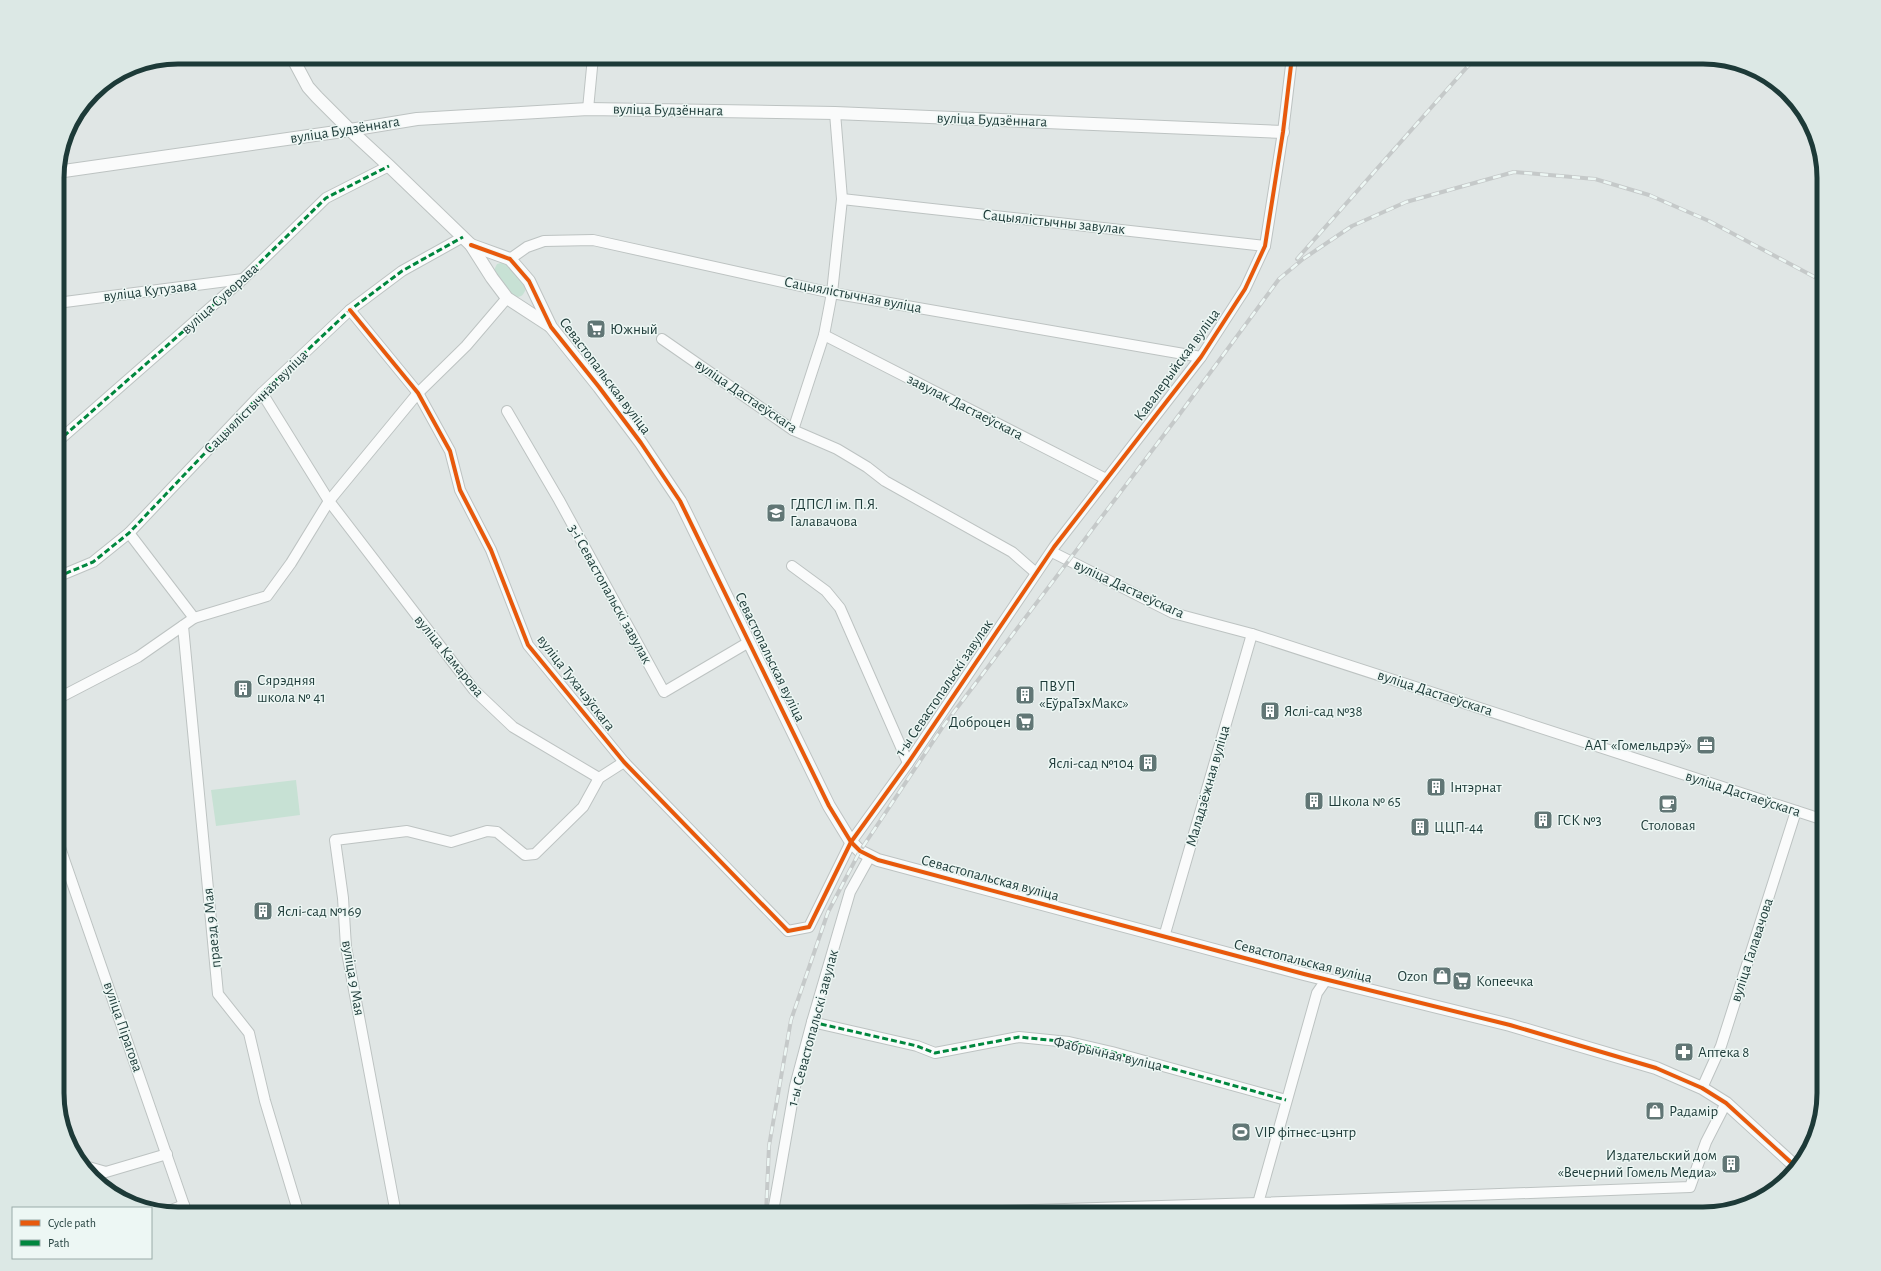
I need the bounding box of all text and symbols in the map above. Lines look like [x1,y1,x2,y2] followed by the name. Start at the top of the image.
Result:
[613,102,724,118] street label: вуліца Будзённага
[936,111,1048,129] street label: вуліца Будзённага
[289,114,401,146] street label: вуліца Будзённага
[982,207,1126,237] street label: Сацыялістычны завулак
[179,261,261,337] street label: вуліца Суворава
[783,274,923,316] street label: Сацыялістычная вуліца
[103,278,198,304] street label: вуліца Кутузава
[1131,306,1223,424] street label: Кавалерыйская вуліца
[556,315,654,437] street label: Севастопальская вуліца
[585,318,607,340] supermarket icon: Южный
[610,322,658,337] place label: Южный
[201,347,311,457] street label: Сацыялістычная вуліца
[692,356,800,436] street label: вуліца Дастаеўскага
[905,371,1026,443] street label: завулак Дастаеўскага
[790,497,878,529] place label: ГДПСЛ ім. П.Я. Галавачова
[765,502,787,524] school or university icon: ГДПСЛ ім. П.Я. Галавачова
[565,522,655,667] street label: 3-і Севастопальскі завулак
[1071,557,1187,621] street label: вуліца Дастаеўскага
[732,590,808,724] street label: Севастопальская вуліца
[411,612,487,700] street label: вуліца Камарова
[893,617,996,759] street label: 1-ы Севастопальскі завулак
[534,632,618,734] street label: вуліца Тухачэўскага
[1376,667,1495,719] street label: вуліца Дастаеўскага
[257,673,326,705] place label: Сярэдняя школа № 41
[232,678,254,700] building icon: Сярэдняя школа № 41
[1039,679,1129,711] place label: ПВУП «ЕўраТэхМакс»
[1014,684,1036,706] building icon: ПВУП «ЕўраТэхМакс»
[1259,700,1281,722] building icon: Яслі-сад №38
[1284,704,1363,719] place label: Яслі-сад №38
[1014,711,1036,733] supermarket icon: Доброцен
[949,715,1011,730] place label: Доброцен
[1183,723,1233,848] street label: Маладзёжная вуліца
[1695,734,1717,756] office icon: ААТ «Гомельдрэў»
[1584,738,1692,753] place label: ААТ «Гомельдрэў»
[1137,752,1159,774] building icon: Яслі-сад №104
[1048,756,1134,771] place label: Яслі-сад №104
[1684,768,1803,820] street label: вуліца Дастаеўскага
[1425,776,1447,798] building icon: Інтэрнат
[1450,780,1502,795] place label: Інтэрнат
[1303,790,1325,812] building icon: Школа № 65
[1657,793,1679,815] cafe icon: Столовая
[1328,794,1401,809] place label: Школа № 65
[1532,809,1554,831] building icon: ГСК №3
[1557,813,1602,828] place label: ГСК №3
[1409,816,1431,838] building icon: ЦЦП-44
[1640,818,1696,833] place label: Столовая
[1434,820,1483,835] place label: ЦЦП-44
[919,852,1061,904] street label: Севастопальская вуліца
[200,887,224,969] street label: праезд 9 Мая
[1728,896,1776,1004] street label: вуліца Галавачова
[252,900,274,922] building icon: Яслі-сад №169
[277,904,362,919] place label: Яслі-сад №169
[1232,937,1374,986] street label: Севастопальская вуліца
[339,939,367,1017] street label: вуліца 9 Мая
[785,948,841,1108] street label: 1-ы Севастопальскі завулак
[1431,965,1453,987] shop icon: Ozon
[1398,969,1428,984] place label: Ozon
[1451,970,1473,992] supermarket icon: Копеечка
[1476,974,1533,989] place label: Копеечка
[101,980,145,1074] street label: вуліца Пірагова
[1052,1034,1164,1074] street label: Фабрычная вуліца
[1673,1041,1695,1063] pharmacy icon: Аптека 8
[1698,1045,1749,1060] place label: Аптека 8
[1644,1100,1666,1122] shop icon: Радамір
[1669,1104,1718,1119] place label: Радамір
[1230,1121,1252,1143] sports icon: VIP фітнес-цэнтр
[1255,1125,1356,1140] place label: VIP фітнес-цэнтр
[1557,1148,1717,1180] place label: Издательский дом «Вечерний Гомель Медиа»
[1720,1153,1742,1175] building icon: Издательский дом «Вечерний Гомель Медиа»
[12,1207,152,1259] legend
[48,1217,96,1230] text: Cycle path
[48,1237,70,1249] text: Path

